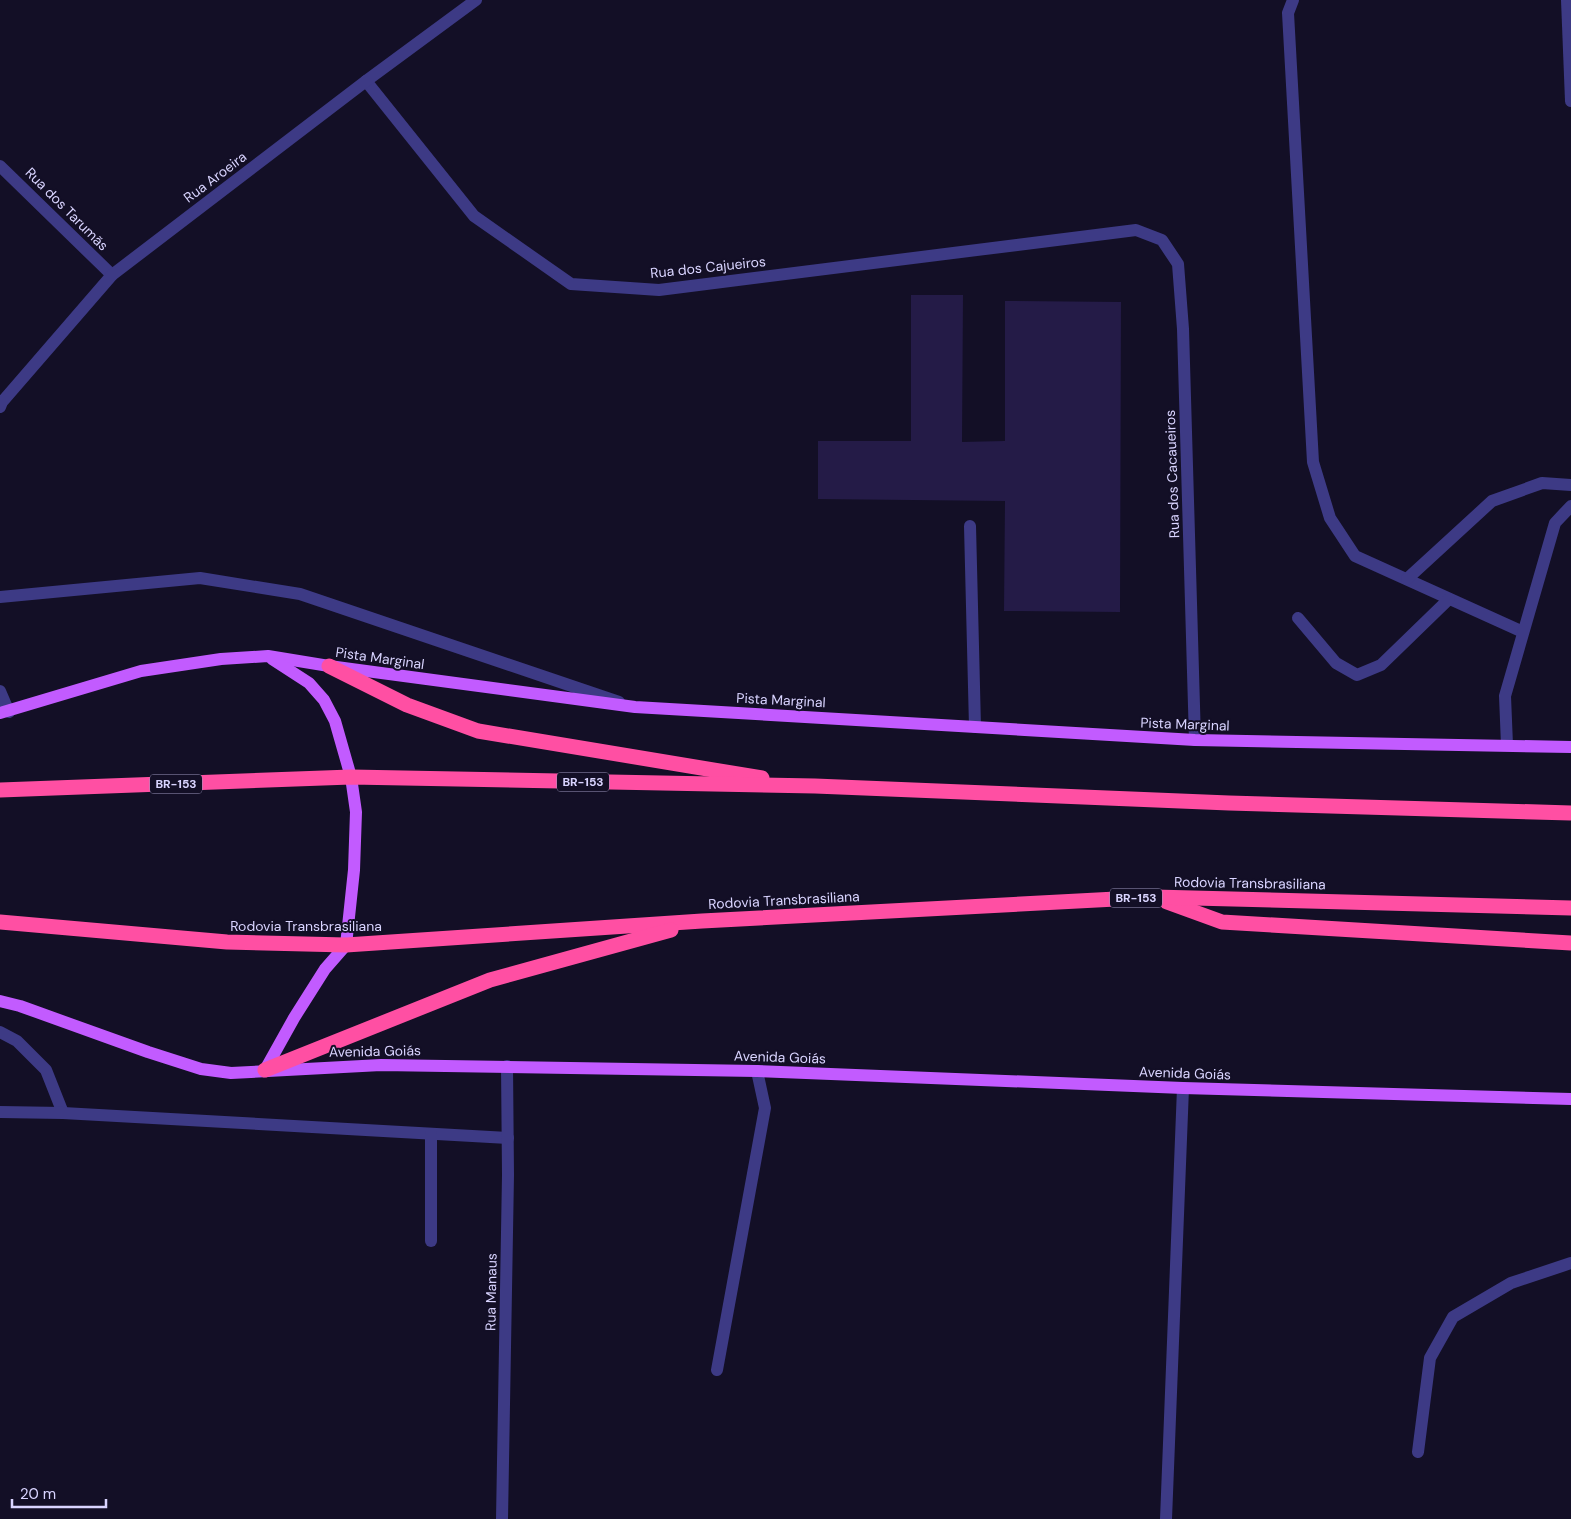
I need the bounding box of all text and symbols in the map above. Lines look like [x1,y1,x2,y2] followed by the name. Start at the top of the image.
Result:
[180,147,250,207] street label: Rua Aroeira
[22,164,112,254] street label: Rua dos Tarumãs
[649,252,767,282] street label: Rua dos Cajueiros
[1161,410,1183,538] street label: Rua dos Cacaueiros
[334,643,426,673] street label: Pista Marginal
[736,689,826,711] street label: Pista Marginal
[1140,713,1230,735] street label: Pista Marginal
[557,772,609,792] road number: BR-153
[150,774,202,794] road number: BR-153
[1174,873,1326,893] street label: Rodovia Transbrasiliana
[708,887,860,913] street label: Rodovia Transbrasiliana
[1110,888,1162,908] road number: BR-153
[230,917,382,935] street label: Rodovia Transbrasiliana
[329,1041,421,1061] street label: Avenida Goiás
[734,1046,826,1068] street label: Avenida Goiás
[1139,1062,1231,1084] street label: Avenida Goiás
[481,1253,501,1331] street label: Rua Manaus
[12,1476,106,1508] scale bar
[20,1484,56,1504] text: 20 m

